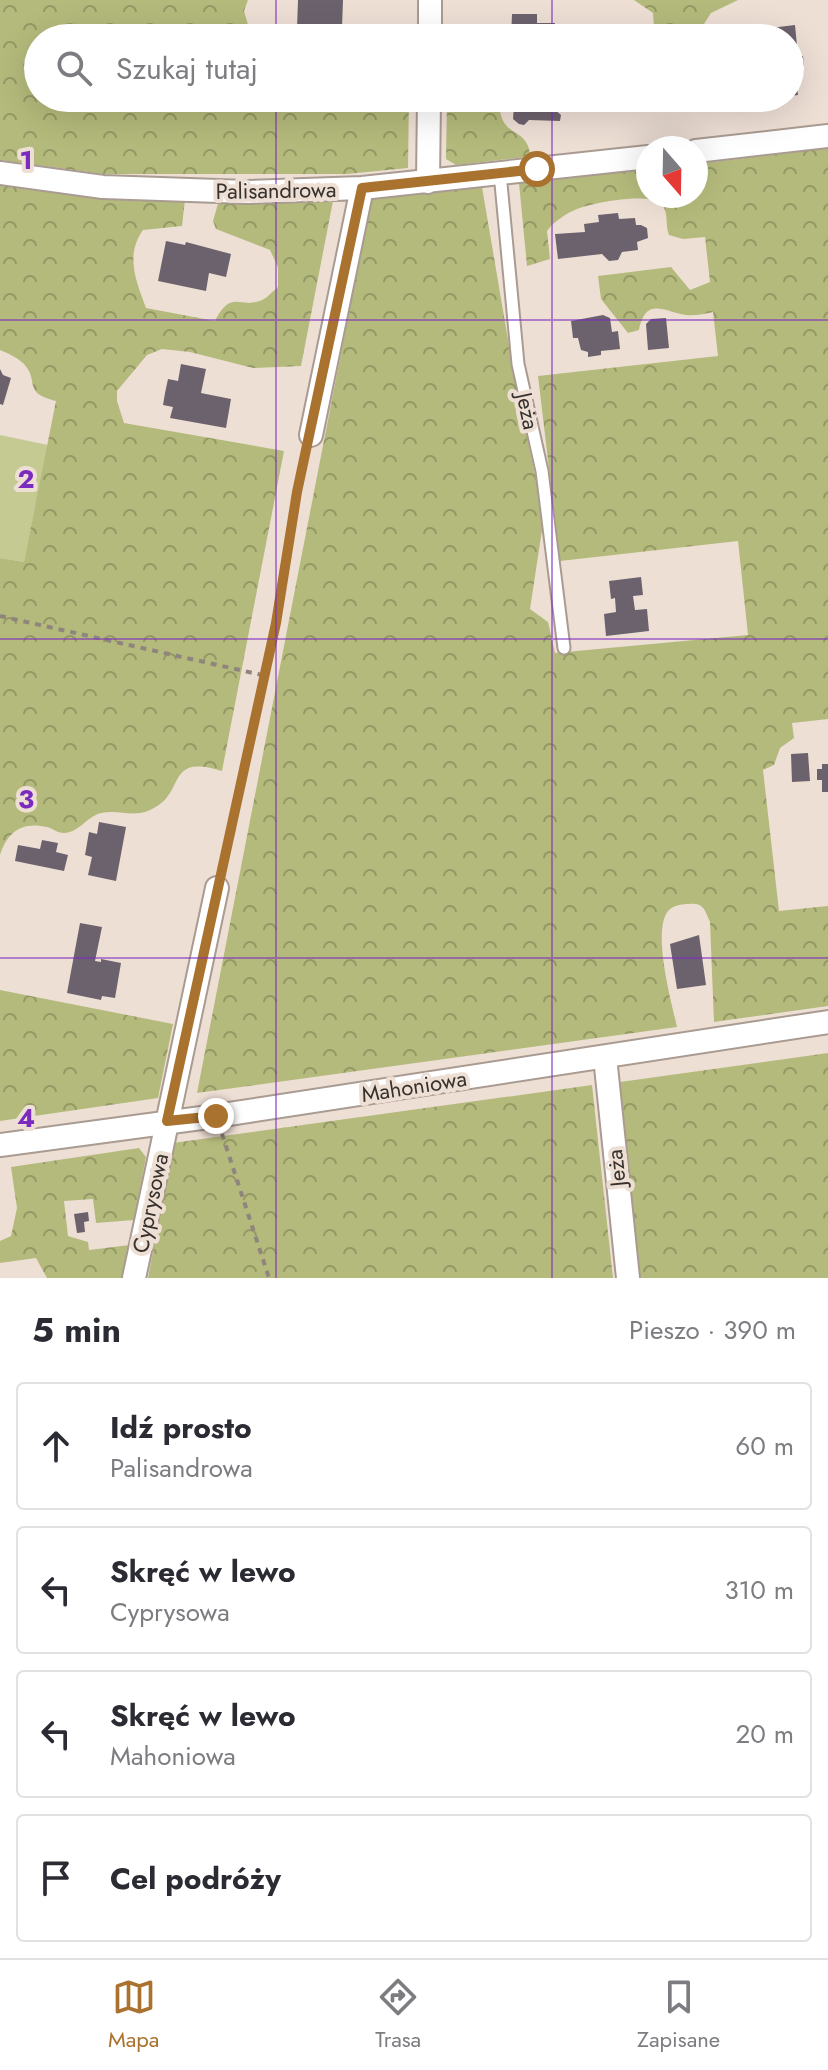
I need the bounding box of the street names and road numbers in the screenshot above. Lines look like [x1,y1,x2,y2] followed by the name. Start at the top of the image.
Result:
[215,173,337,207] street label: Palisandrowa
[508,386,548,433] street label: Jeża
[359,1062,469,1110] street label: Mahoniowa
[598,1148,634,1191] street label: Jeża
[124,1150,176,1256] street label: Cyprysowa

